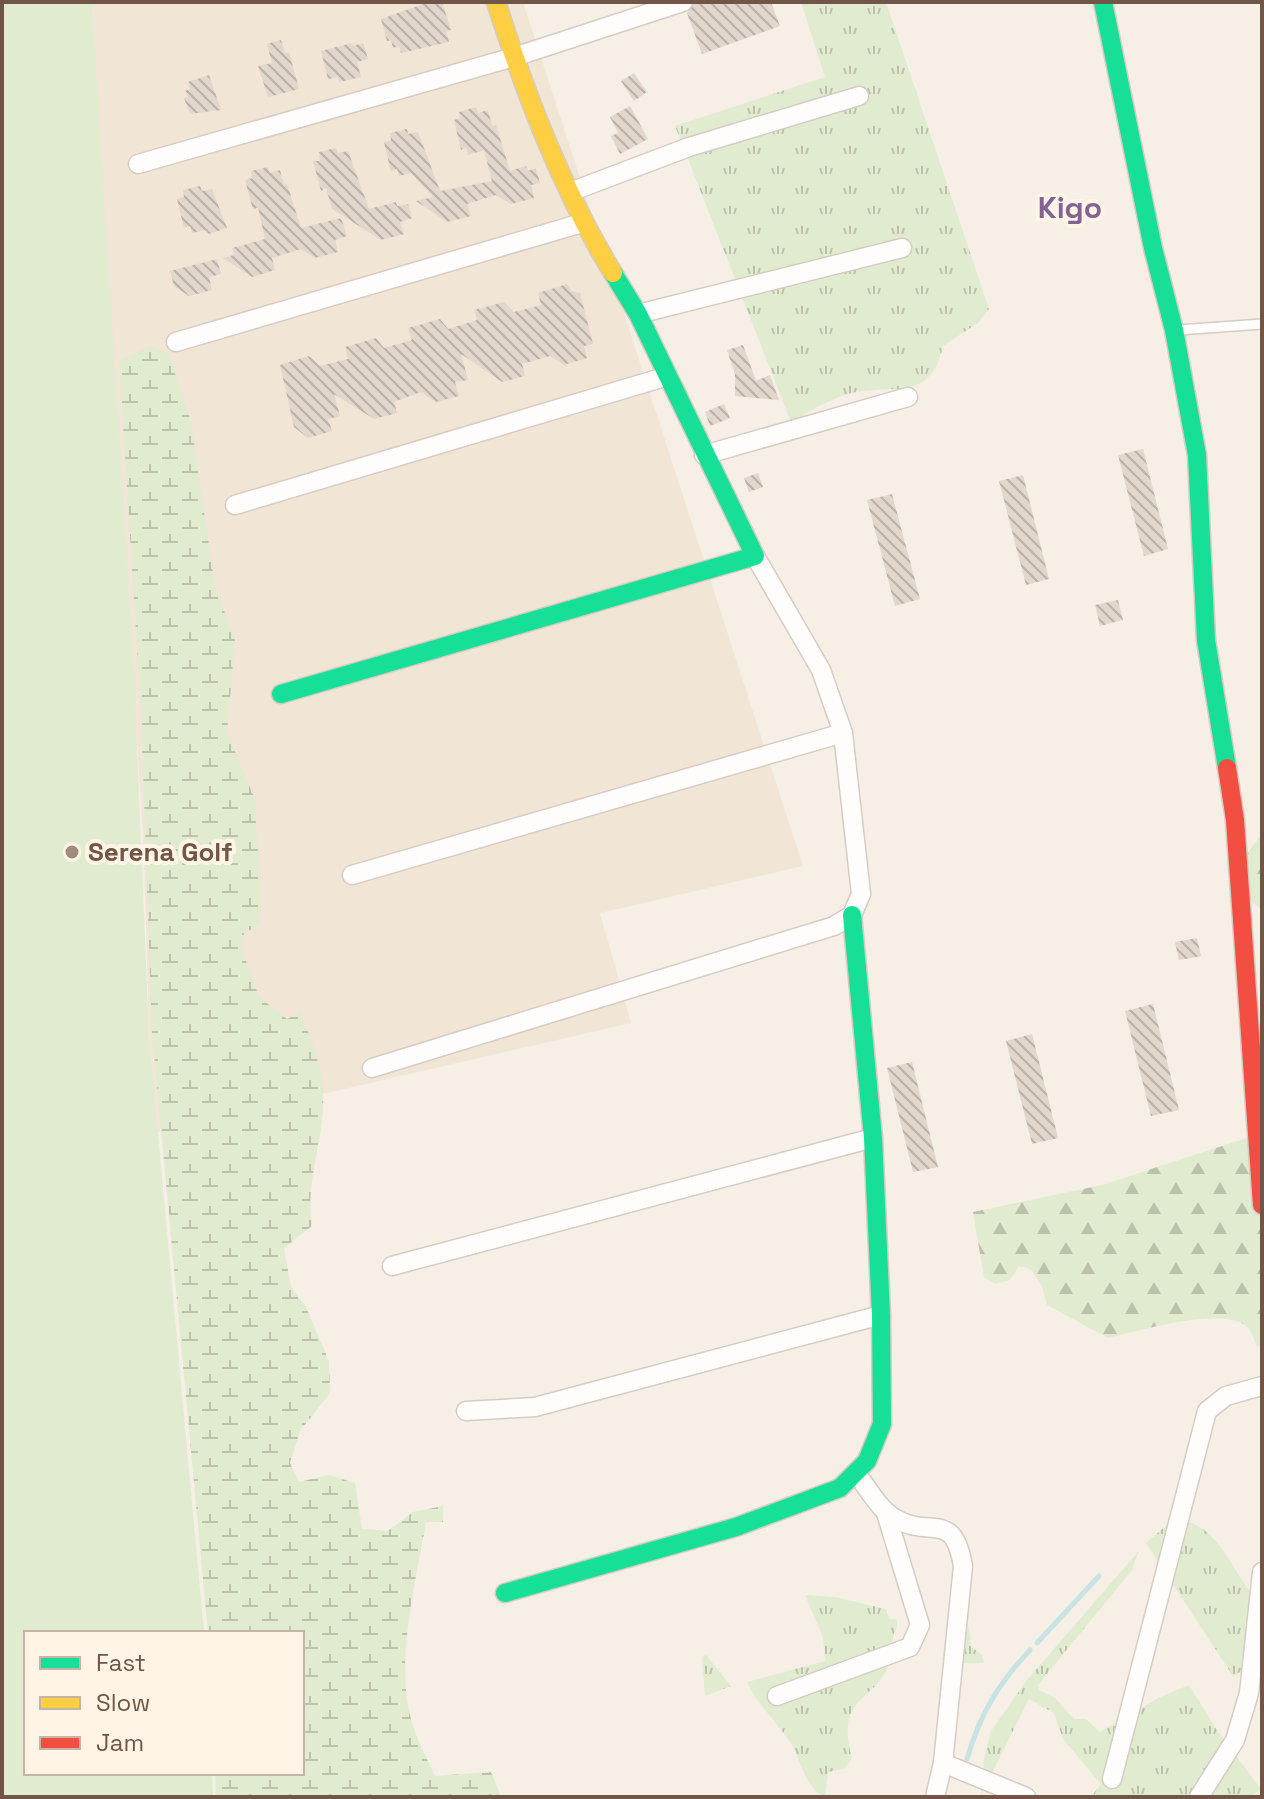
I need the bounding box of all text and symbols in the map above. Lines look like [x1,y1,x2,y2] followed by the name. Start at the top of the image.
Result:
[1038,188,1102,227] district label: Kigo
[88,835,233,869] place label: Serena Golf
[63,843,81,861] marker: Serena Golf
[24,1631,304,1775] legend
[96,1647,146,1678] text: Fast
[96,1687,150,1718] text: Slow
[96,1727,144,1758] text: Jam

